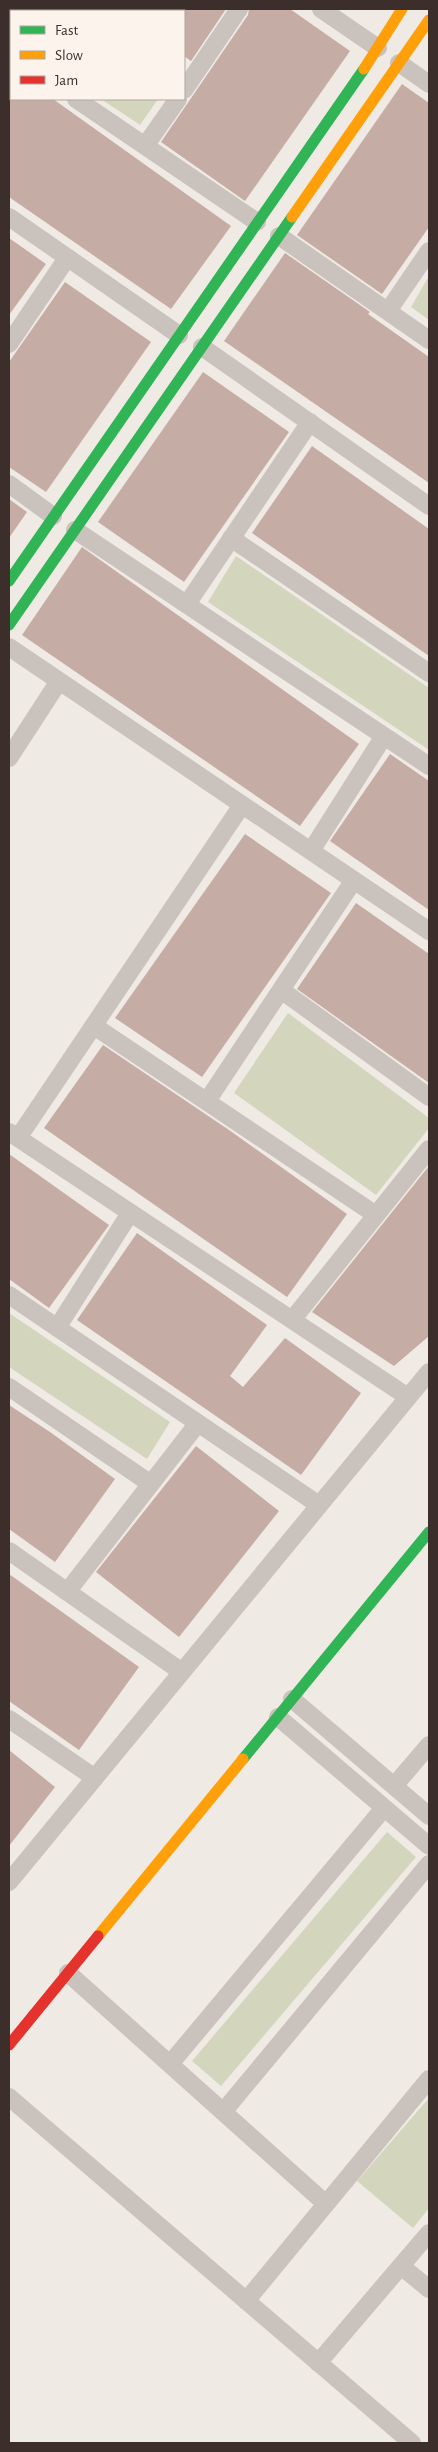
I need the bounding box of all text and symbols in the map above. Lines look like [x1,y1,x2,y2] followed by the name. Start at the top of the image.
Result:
[10,10,185,100] legend
[55,23,79,38] text: Fast
[55,48,83,63] text: Slow
[55,73,78,88] text: Jam

